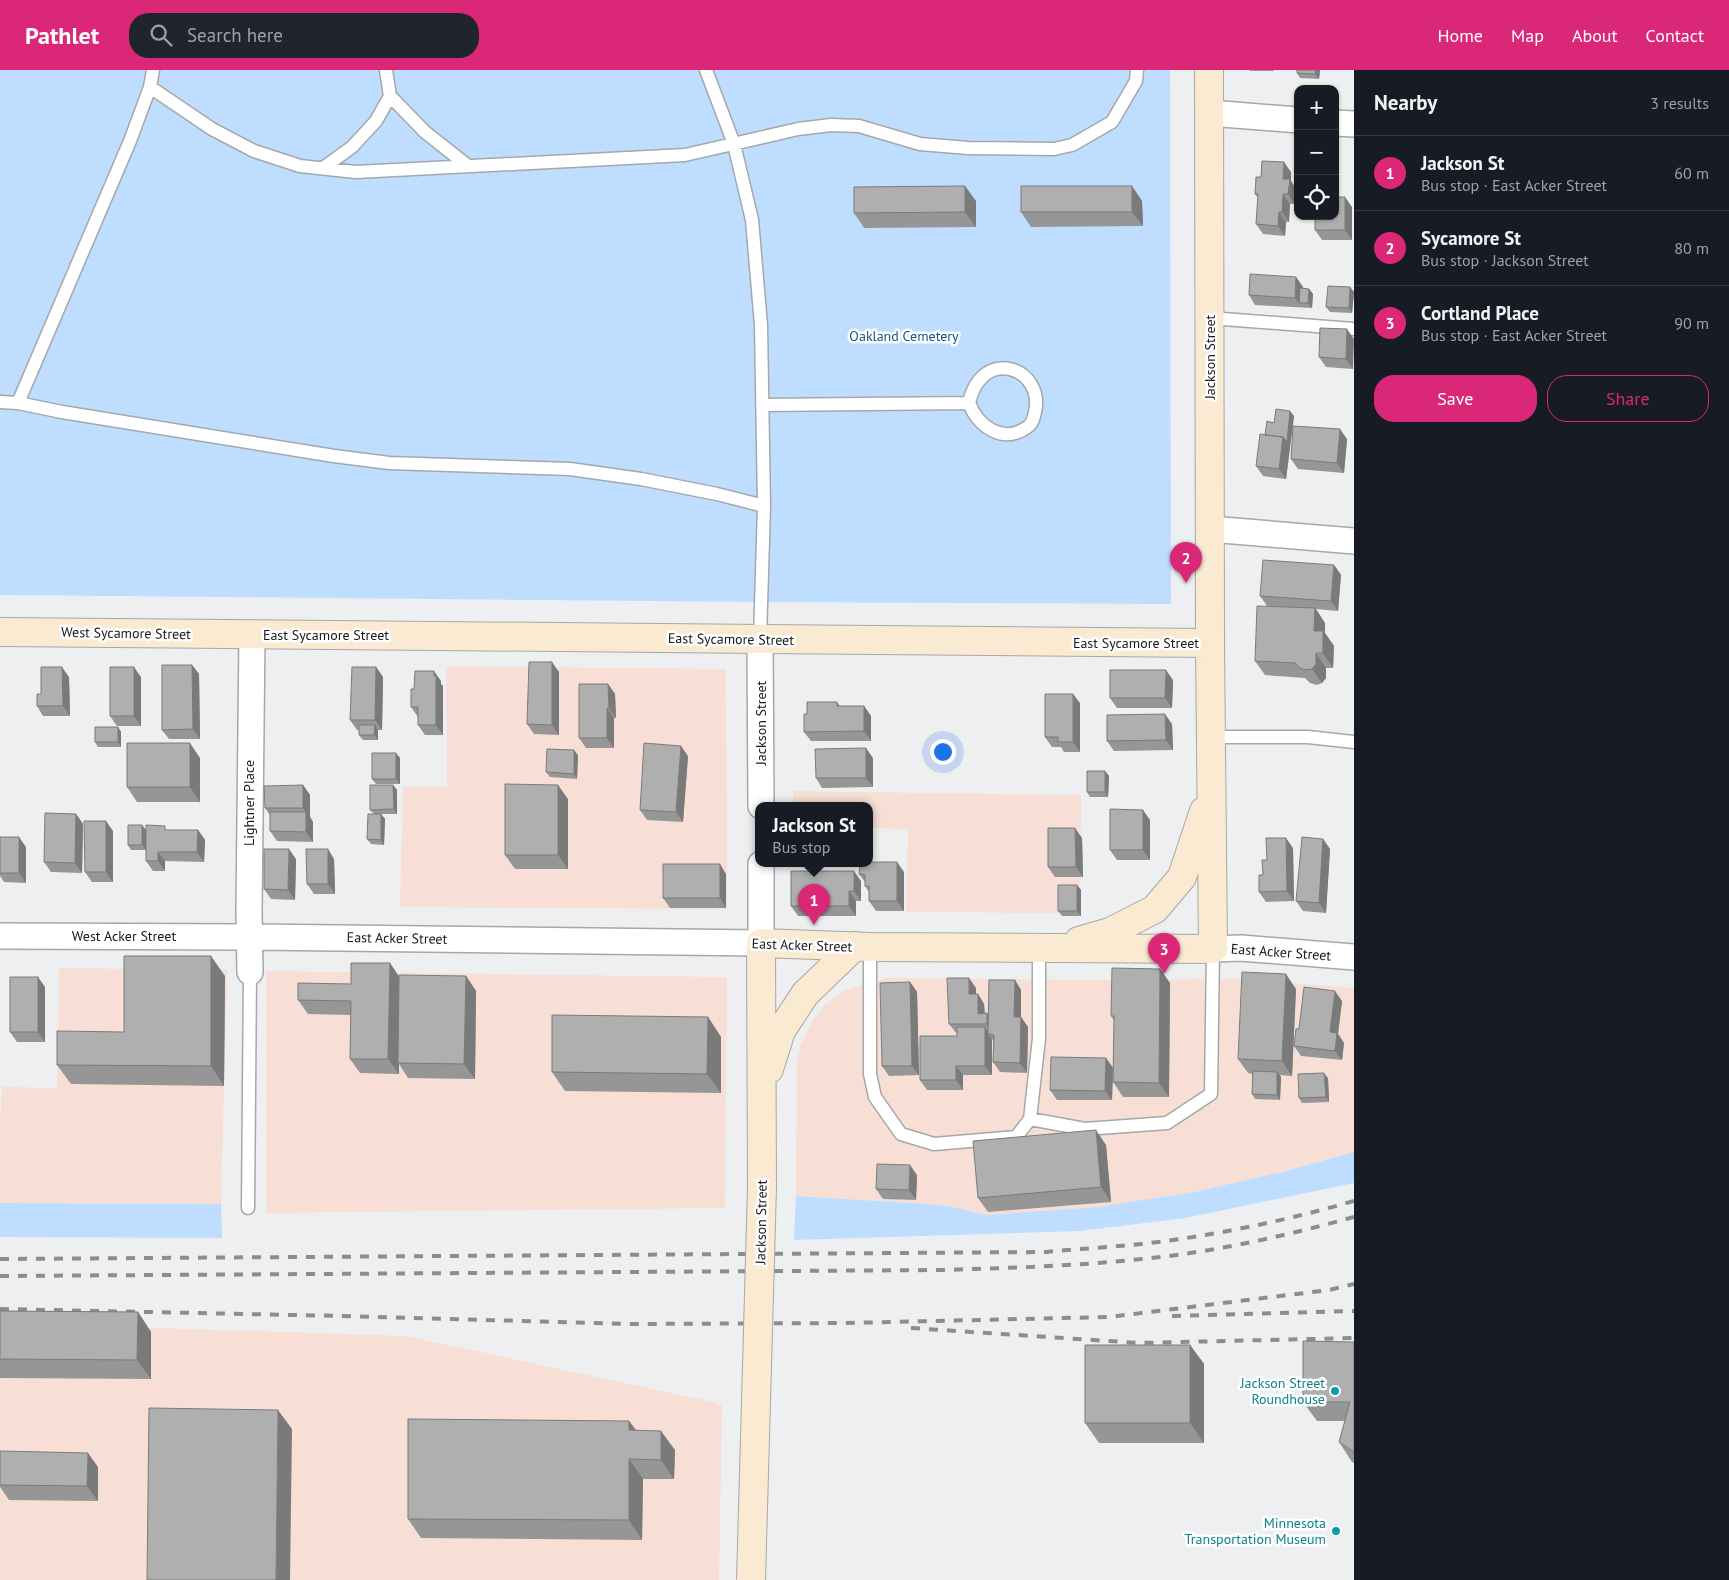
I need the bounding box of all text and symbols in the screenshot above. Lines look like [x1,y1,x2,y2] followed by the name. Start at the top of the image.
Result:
[129,13,479,58] search box
[25,20,99,51] text: Pathlet
[147,21,175,49] icon: search
[187,23,283,47] text: Search here
[1437,24,1483,47] text: Home
[1511,24,1544,47] text: Map
[1572,24,1618,47] text: About
[1646,24,1704,47] text: Contact
[1294,85,1339,220] map controls
[1294,85,1339,130] button: +
[1374,89,1437,116] text: Nearby
[1650,93,1709,113] text: 3 results
[1294,130,1339,175] button: −
[1421,151,1504,175] text: Jackson St
[1385,163,1395,183] text: 1
[1674,163,1709,183] text: 60 m
[1294,175,1339,220] button: locate
[1421,175,1607,195] text: Bus stop · East Acker Street
[1421,226,1521,250] text: Sycamore St
[1385,238,1395,258] text: 2
[1674,238,1709,258] text: 80 m
[1421,250,1589,270] text: Bus stop · Jackson Street
[1421,301,1539,325] text: Cortland Place
[1385,313,1395,333] text: 3
[1674,313,1709,333] text: 90 m
[1201,314,1219,400] street label: Jackson Street
[1421,325,1607,345] text: Bus stop · East Acker Street
[849,327,959,345] park label: Oakland Cemetery
[1374,375,1537,422] button: Save
[1547,375,1709,422] button: Share
[1170,542,1202,583] pin: 2
[61,623,191,643] street label: West Sycamore Street
[263,626,389,644] street label: East Sycamore Street
[668,629,794,649] street label: East Sycamore Street
[1073,634,1199,652] street label: East Sycamore Street
[752,680,770,766] street label: Jackson Street
[930,739,956,765] your location
[240,760,258,846] street label: Lightner Place
[755,802,873,867] popup
[772,813,856,837] text: Jackson St
[772,837,830,857] text: Bus stop
[798,884,830,925] pin: 1
[72,927,176,945] street label: West Acker Street
[347,928,448,948] street label: East Acker Street
[1148,933,1180,974] pin: 3
[751,934,853,956] street label: East Acker Street
[1230,940,1332,965] street label: East Acker Street
[751,1179,771,1265] street label: Jackson Street
[1239,1374,1325,1408] place label: Jackson Street Roundhouse
[1329,1385,1341,1397] marker: Jackson Street Roundhouse
[1185,1514,1326,1548] place label: Minnesota Transportation Museum
[1330,1525,1342,1537] marker: Minnesota Transportation Museum

